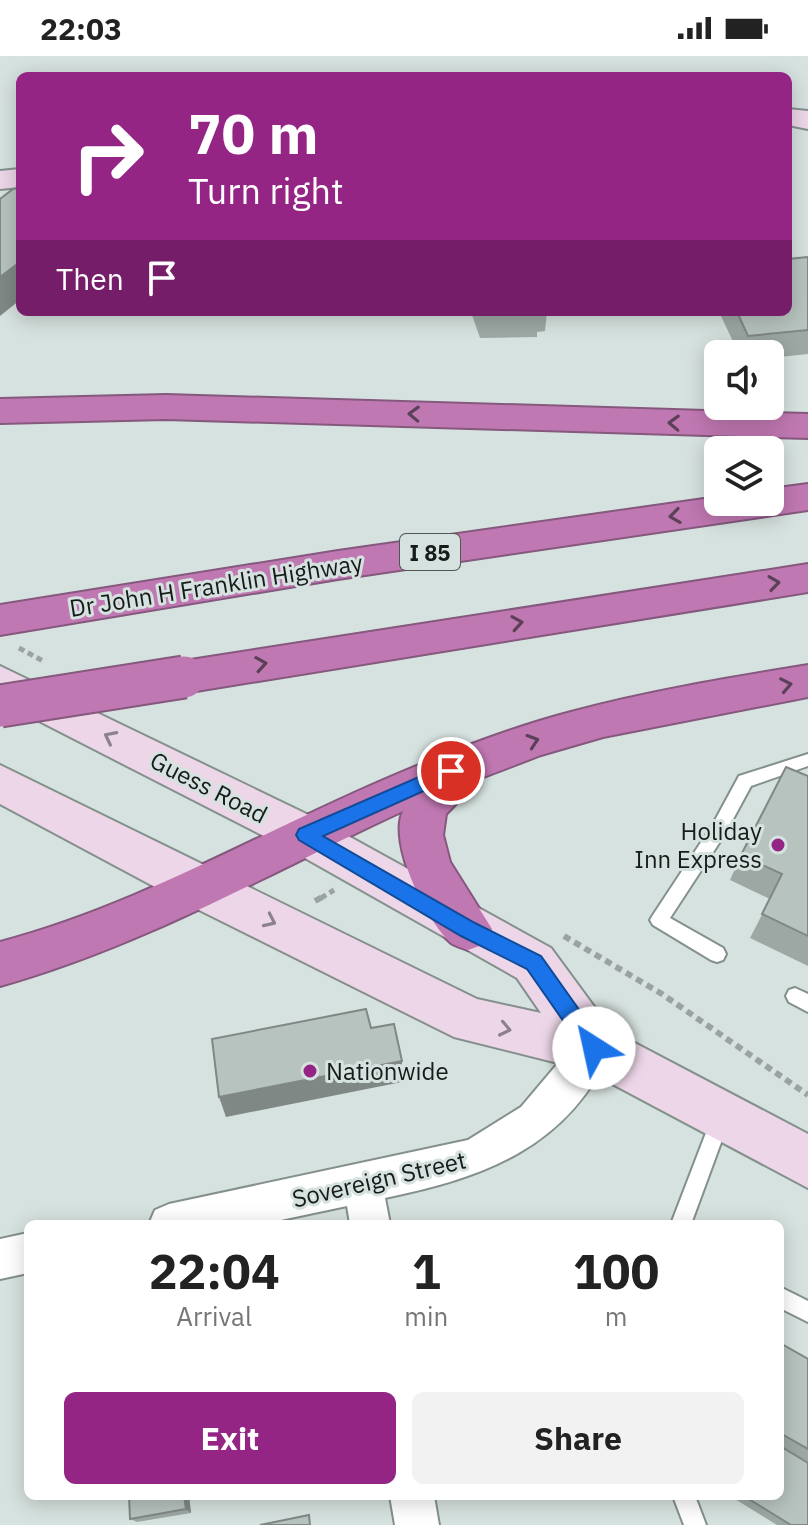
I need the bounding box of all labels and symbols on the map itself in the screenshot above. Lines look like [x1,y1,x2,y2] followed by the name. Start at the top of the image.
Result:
[407,406,420,423] one-way arrow
[667,414,680,431] one-way arrow
[668,507,682,524] one-way arrow
[400,534,460,570] road number: I 85
[67,546,365,624] street label: Dr John H Franklin Highway
[767,575,781,592] one-way arrow
[510,615,524,632] one-way arrow
[254,656,267,673] one-way arrow
[779,677,793,694] one-way arrow
[104,731,119,747] one-way arrow
[525,734,539,750] one-way arrow
[417,737,485,805] pin
[145,744,273,830] street label: Guess Road
[634,815,762,875] place label: Holiday Inn Express
[769,836,787,854] marker: Holiday Inn Express
[262,911,276,927] one-way arrow
[552,1006,636,1090] position arrow
[498,1020,512,1037] one-way arrow
[326,1055,449,1087] place label: Nationwide
[301,1062,319,1080] marker: Nationwide
[289,1143,469,1215] street label: Sovereign Street

